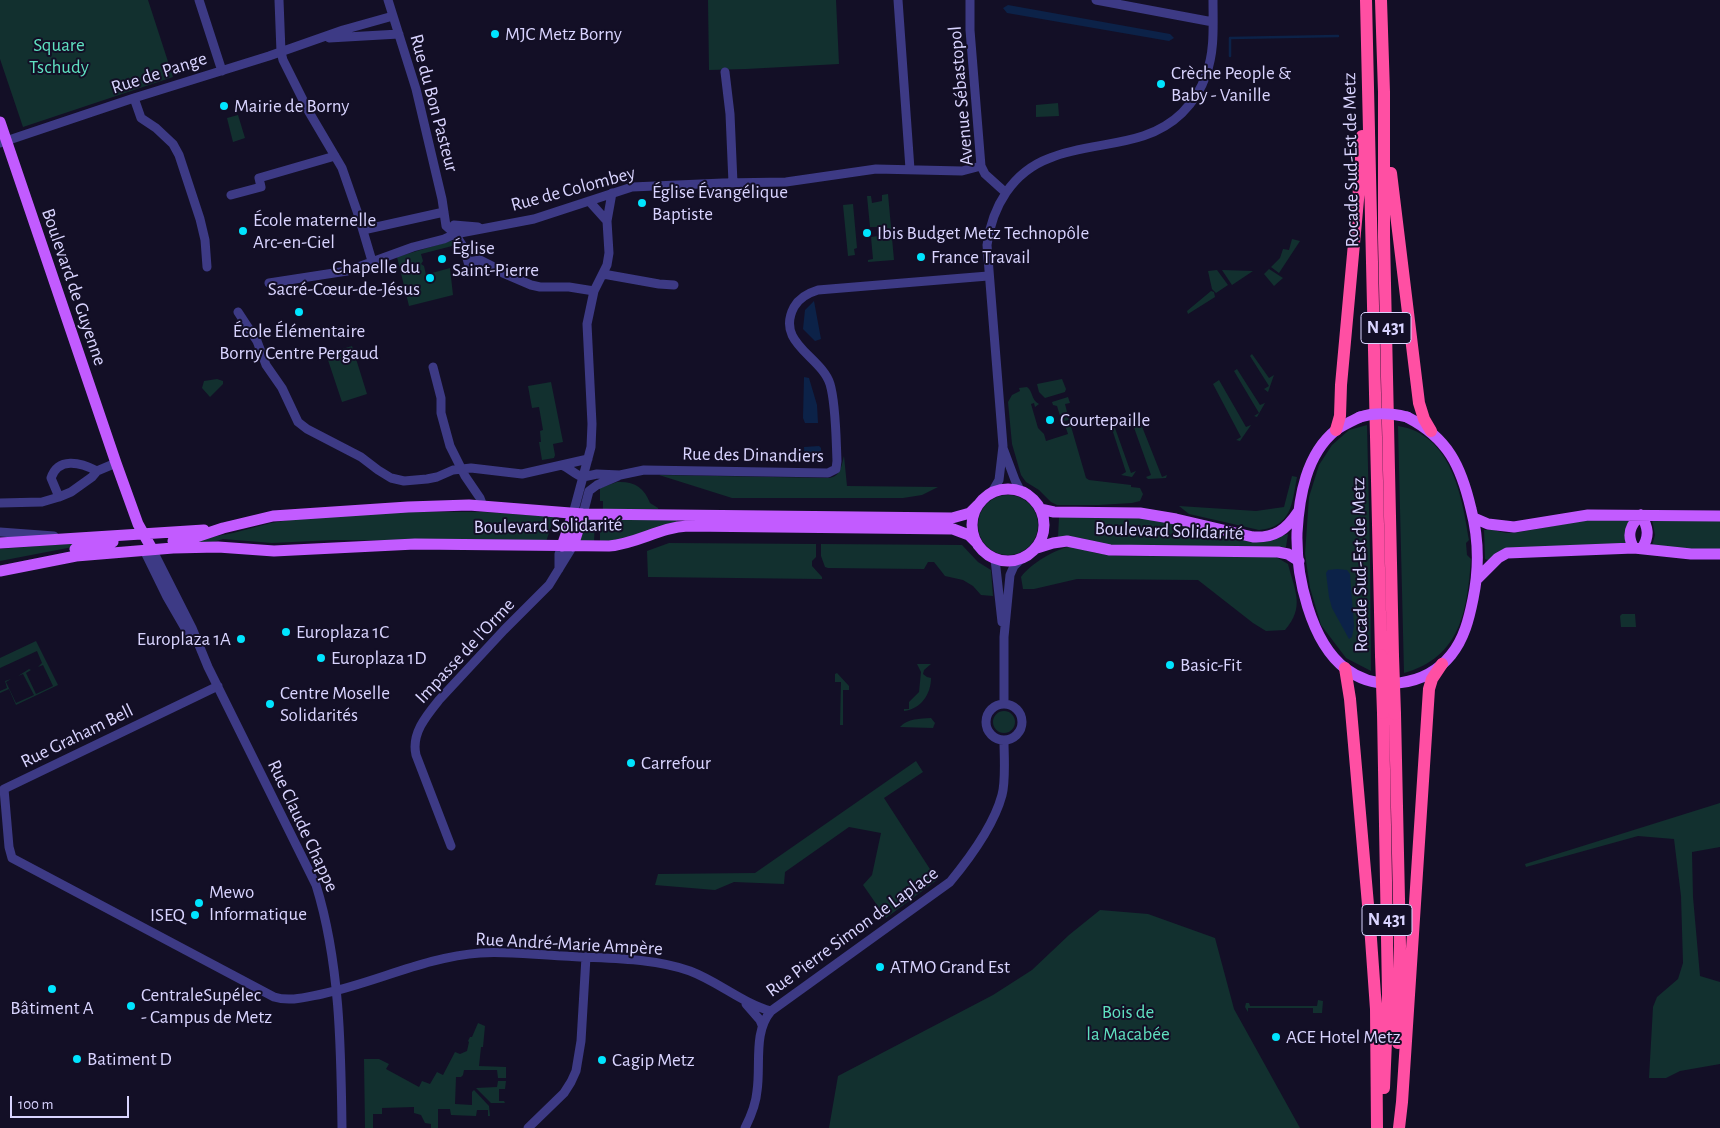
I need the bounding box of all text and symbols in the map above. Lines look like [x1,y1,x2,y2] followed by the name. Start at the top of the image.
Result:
[505,23,622,45] place label: MJC Metz Borny
[944,25,978,167] street label: Avenue Sébastopol
[489,28,501,40] marker: MJC Metz Borny
[405,32,463,174] street label: Rue du Bon Pasteur
[29,34,89,78] park label: Square Tschudy
[108,47,210,99] street label: Rue de Pange
[1171,62,1291,106] place label: Crèche People & Baby - Vanille
[1338,72,1364,248] street label: Rocade Sud-Est de Metz
[1155,78,1167,90] marker: Crèche People & Baby - Vanille
[234,95,349,117] place label: Mairie de Borny
[218,100,230,112] marker: Mairie de Borny
[508,161,638,217] street label: Rue de Colombey
[652,181,788,225] place label: Église Évangélique Baptiste
[636,197,648,209] marker: Église Évangélique Baptiste
[36,205,112,369] street label: Boulevard de Guyenne
[253,209,376,253] place label: École maternelle Arc-en-Ciel
[877,222,1089,244] place label: Ibis Budget Metz Technopôle
[237,225,249,237] marker: École maternelle Arc-en-Ciel
[861,227,873,239] marker: Ibis Budget Metz Technopôle
[452,237,539,281] place label: Église Saint-Pierre
[931,246,1030,268] place label: France Travail
[915,251,927,263] marker: France Travail
[436,253,448,265] marker: Église Saint-Pierre
[268,256,420,300] place label: Chapelle du Sacré-Cœur-de-Jésus
[424,272,436,284] marker: Chapelle du Sacré-Cœur-de-Jésus
[293,306,305,318] marker: École Élémentaire Borny Centre Pergaud
[1361,312,1411,343] road number: N 431
[219,320,379,364] place label: École Élémentaire Borny Centre Pergaud
[1060,409,1150,431] place label: Courtepaille
[1044,414,1056,426] marker: Courtepaille
[682,442,824,468] street label: Rue des Dinandiers
[1347,477,1373,653] street label: Rocade Sud-Est de Metz
[473,513,623,539] street label: Boulevard Solidarité
[1094,517,1244,545] street label: Boulevard Solidarité
[410,594,520,708] street label: Impasse de l'Orme
[296,621,389,643] place label: Europlaza 1C
[280,626,292,638] marker: Europlaza 1C
[137,628,231,650] place label: Europlaza 1A
[235,633,247,645] marker: Europlaza 1A
[331,647,426,669] place label: Europlaza 1D
[315,652,327,664] marker: Europlaza 1D
[1180,654,1242,676] place label: Basic-Fit
[1164,659,1176,671] marker: Basic-Fit
[280,682,390,726] place label: Centre Moselle Solidarités
[264,698,276,710] marker: Centre Moselle Solidarités
[17,699,137,773] street label: Rue Graham Bell
[641,752,711,774] place label: Carrefour
[262,756,344,896] street label: Rue Claude Chappe
[625,757,637,769] marker: Carrefour
[761,862,943,1002] street label: Rue Pierre Simon de Laplace
[209,881,307,925] place label: Mewo Informatique
[193,897,205,909] marker: Mewo Informatique
[150,904,185,926] place label: ISEQ
[1362,904,1412,936] road number: N 431
[189,909,201,921] marker: ISEQ
[475,928,663,960] street label: Rue André-Marie Ampère
[890,956,1010,978] place label: ATMO Grand Est
[874,961,886,973] marker: ATMO Grand Est
[46,983,58,995] marker: Bâtiment A
[141,984,272,1028] place label: CentraleSupélec - Campus de Metz
[10,997,94,1019] place label: Bâtiment A
[125,1000,137,1012] marker: CentraleSupélec - Campus de Metz
[1086,1001,1170,1045] park label: Bois de la Macabée
[1286,1026,1400,1048] place label: ACE Hotel Metz
[1270,1031,1282,1043] marker: ACE Hotel Metz
[87,1048,172,1070] place label: Batiment D
[612,1049,695,1071] place label: Cagip Metz
[71,1053,83,1065] marker: Batiment D
[596,1054,608,1066] marker: Cagip Metz
[12,1086,131,1118] scale bar
[18,1097,53,1112] text: 100 m

